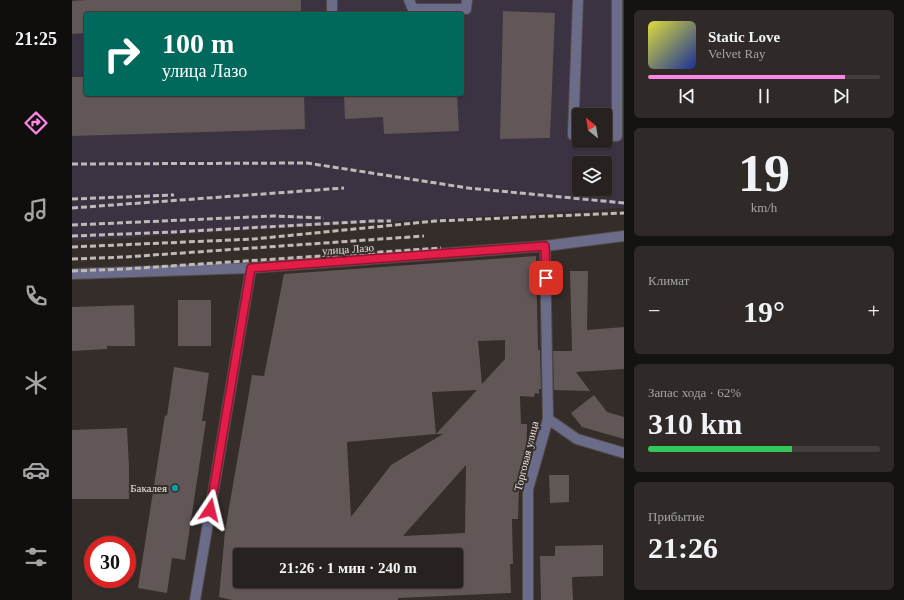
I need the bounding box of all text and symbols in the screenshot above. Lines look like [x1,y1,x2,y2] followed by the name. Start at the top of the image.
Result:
[96,28,148,80] icon: right
[162,28,234,59] text: 100 m
[15,29,57,49] text: 21:25
[708,29,780,45] text: Static Love
[708,46,765,61] text: Velvet Ray
[162,61,247,81] text: улица Лазо
[676,85,698,107] icon: previous
[753,85,775,107] icon: pause
[830,85,852,107] icon: next
[572,108,612,148] north arrow
[572,108,612,196] map controls
[22,109,50,137] icon: directions
[738,145,790,202] text: 19
[572,156,612,196] button: layers
[22,196,50,224] icon: music
[751,200,777,215] text: km/h
[322,241,375,257] street label: улица Лазо
[529,261,563,295] pin
[535,267,557,289] icon: arrive
[648,273,689,288] text: Климат
[22,282,50,310] icon: phone
[743,295,785,328] text: 19°
[648,298,660,323] text: −
[868,298,880,323] text: +
[22,369,50,397] icon: climate
[648,385,741,400] text: Запас хода · 62%
[648,407,742,440] text: 310 km
[512,420,541,492] street label: Торговая улица
[22,456,50,484] icon: car
[130,482,167,494] place label: Бакалея
[170,483,180,493] marker: Бакалея
[189,489,231,531] position arrow
[648,509,705,524] text: Прибытие
[648,531,718,564] text: 21:26
[84,536,136,588] speed limit sign: 30
[22,543,50,571] icon: filters
[279,560,417,576] text: 21:26 · 1 мин · 240 m

